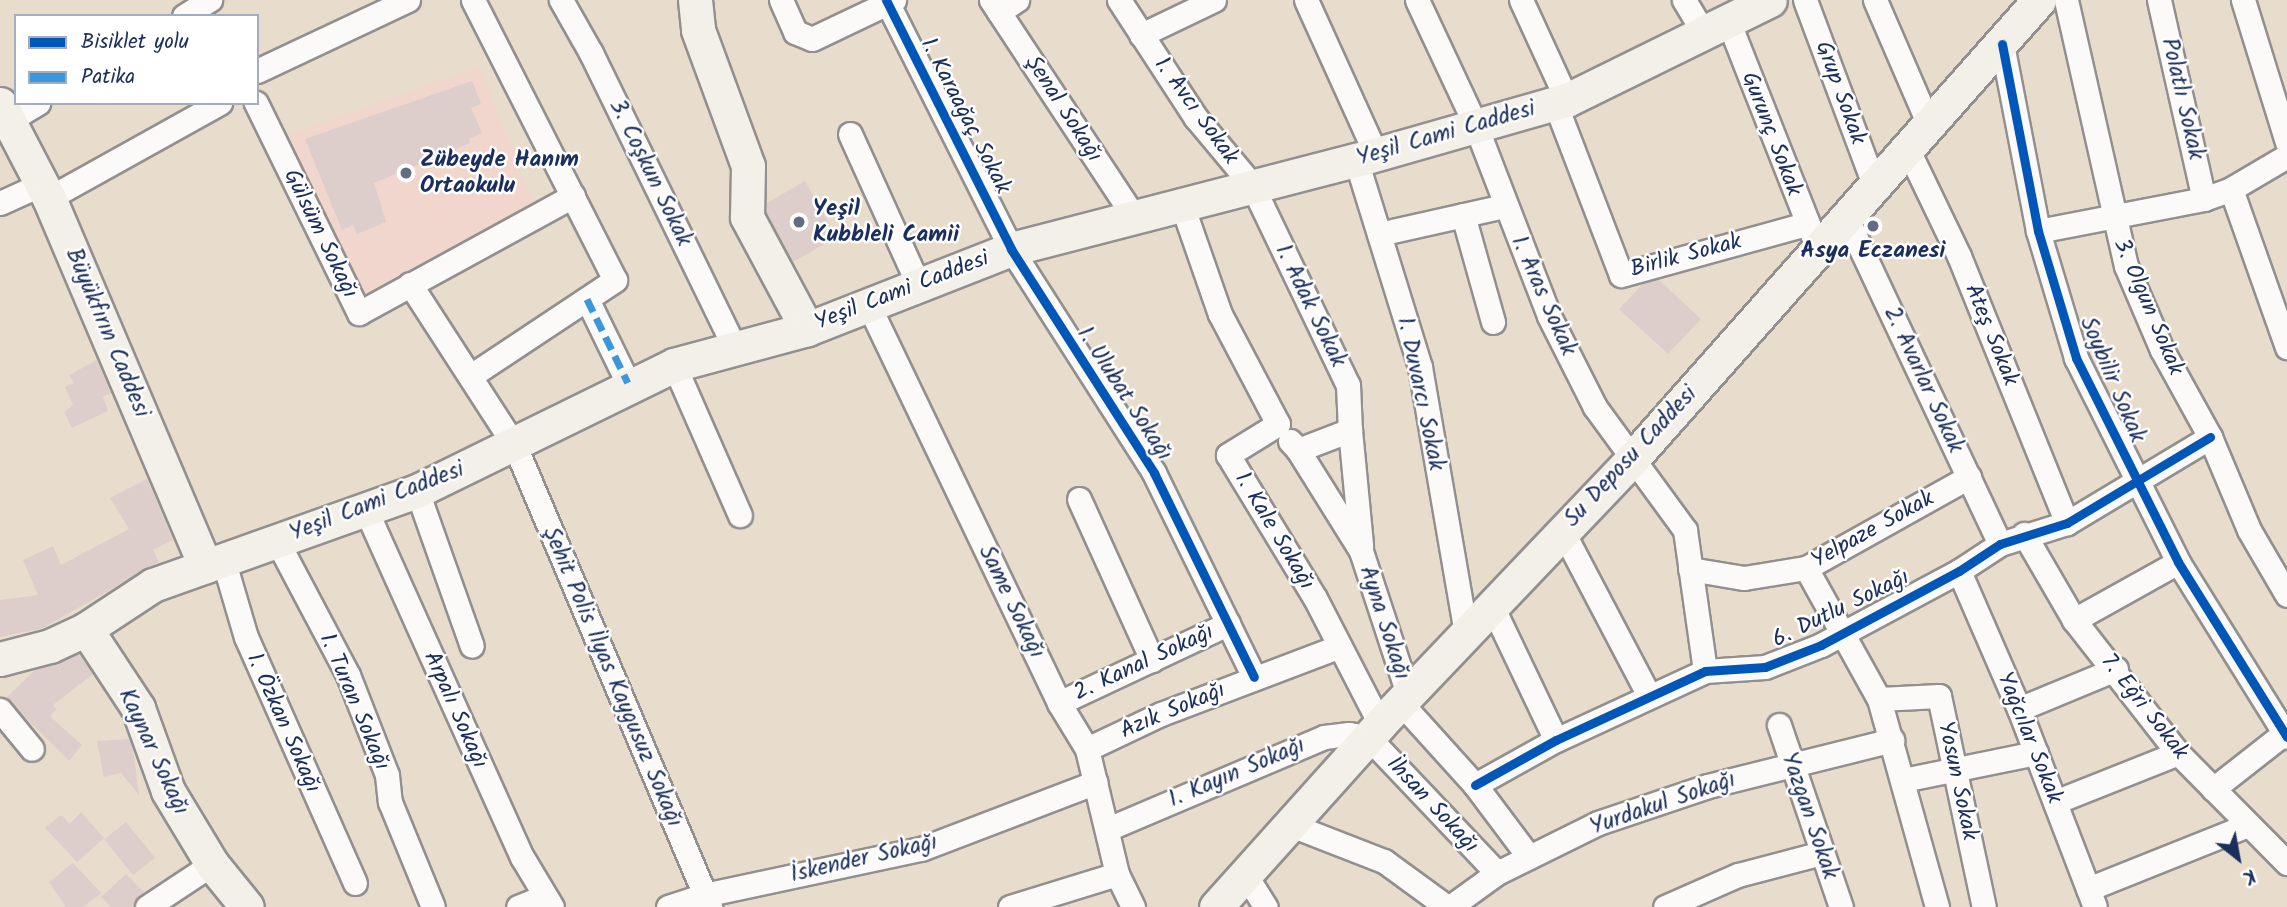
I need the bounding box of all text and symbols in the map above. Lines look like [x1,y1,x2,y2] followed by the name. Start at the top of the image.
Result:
[14,14,259,105] legend
[81,26,189,59] text: Bisiklet yolu
[914,33,1016,199] street label: 1. Karaağaç Sokak
[2155,35,2209,163] street label: Polatlı Sokak
[1809,38,1871,148] street label: Grup Sokak
[1018,50,1108,168] street label: Şenal Sokağı
[1148,52,1244,170] street label: 1. Avcı Sokak
[81,61,135,94] text: Patika
[1735,68,1807,200] street label: Gurunç Sokak
[602,95,698,251] street label: 3. Coşkun Sokak
[1354,95,1538,173] street label: Yeşil Cami Caddesi
[420,146,579,200] place label: Zübeyde Hanım Ortaokulu
[277,165,363,303] street label: Gülsüm Sokağı
[398,165,414,181] marker: Zübeyde Hanım Ortaokulu
[813,195,959,249] place label: Yeşil Kubbleli Camii
[791,214,807,230] marker: Yeşil Kubbleli Camii
[1865,218,1881,234] marker: Asya Eczanesi
[1627,228,1745,284] street label: Birlik Sokak
[1504,232,1582,360] street label: 1. Aras Sokak
[2107,234,2189,380] street label: 3. Olgun Sokak
[1800,237,1946,265] place label: Asya Eczanesi
[1268,240,1352,372] street label: 1. Adak Sokak
[59,244,155,422] street label: Büyükfırın Caddesi
[811,245,993,337] street label: Yeşil Cami Caddesi
[1958,280,2024,390] street label: Ateş Sokak
[1877,302,1969,458] street label: 2. Avarlar Sokak
[2073,313,2151,447] street label: Soybilir Sokak
[1390,315,1450,473] street label: 1. Duvarcı Sokak
[1070,322,1178,466] street label: 1. Ulubat Sokağı
[1559,381,1703,533] street label: Su Deposu Caddesi
[286,456,468,548] street label: Yeşil Cami Caddesi
[1228,467,1320,595] street label: 1. Kale Sokağı
[1807,485,1939,575] street label: Yelpaze Sokak
[536,523,688,831] street label: Şehit Polis İlyas Kaygusuz Sokağı
[972,541,1050,663] street label: Same Sokağı
[1353,563,1415,683] street label: Ayna Sokağı
[1768,564,1914,654] street label: 6. Dutlu Sokağı
[1070,619,1218,707] street label: 2. Kanal Sokağı
[313,629,395,775] street label: 1. Turan Sokağı
[417,647,493,773] street label: Arpalı Sokağı
[240,649,326,797] street label: 1. Özkan Sokağı
[2094,649,2194,765] street label: 7. Eğri Sokak
[1990,668,2068,808] street label: Yağcılar Sokak
[1116,677,1230,745] street label: Azık Sokağı
[112,685,194,819] street label: Kaynar Sokağı
[1931,719,1983,843] street label: Yosun Sokak
[1165,732,1309,814] street label: 1. Kayın Sokağı
[1774,749,1844,883] street label: Yazgan Sokak
[1380,751,1484,859] street label: İhsan Sokağı
[1587,766,1739,842] street label: Yurdakul Sokağı
[2203,823,2273,893] north arrow
[788,829,940,889] street label: İskender Sokağı
[2236,860,2261,892] text: K

